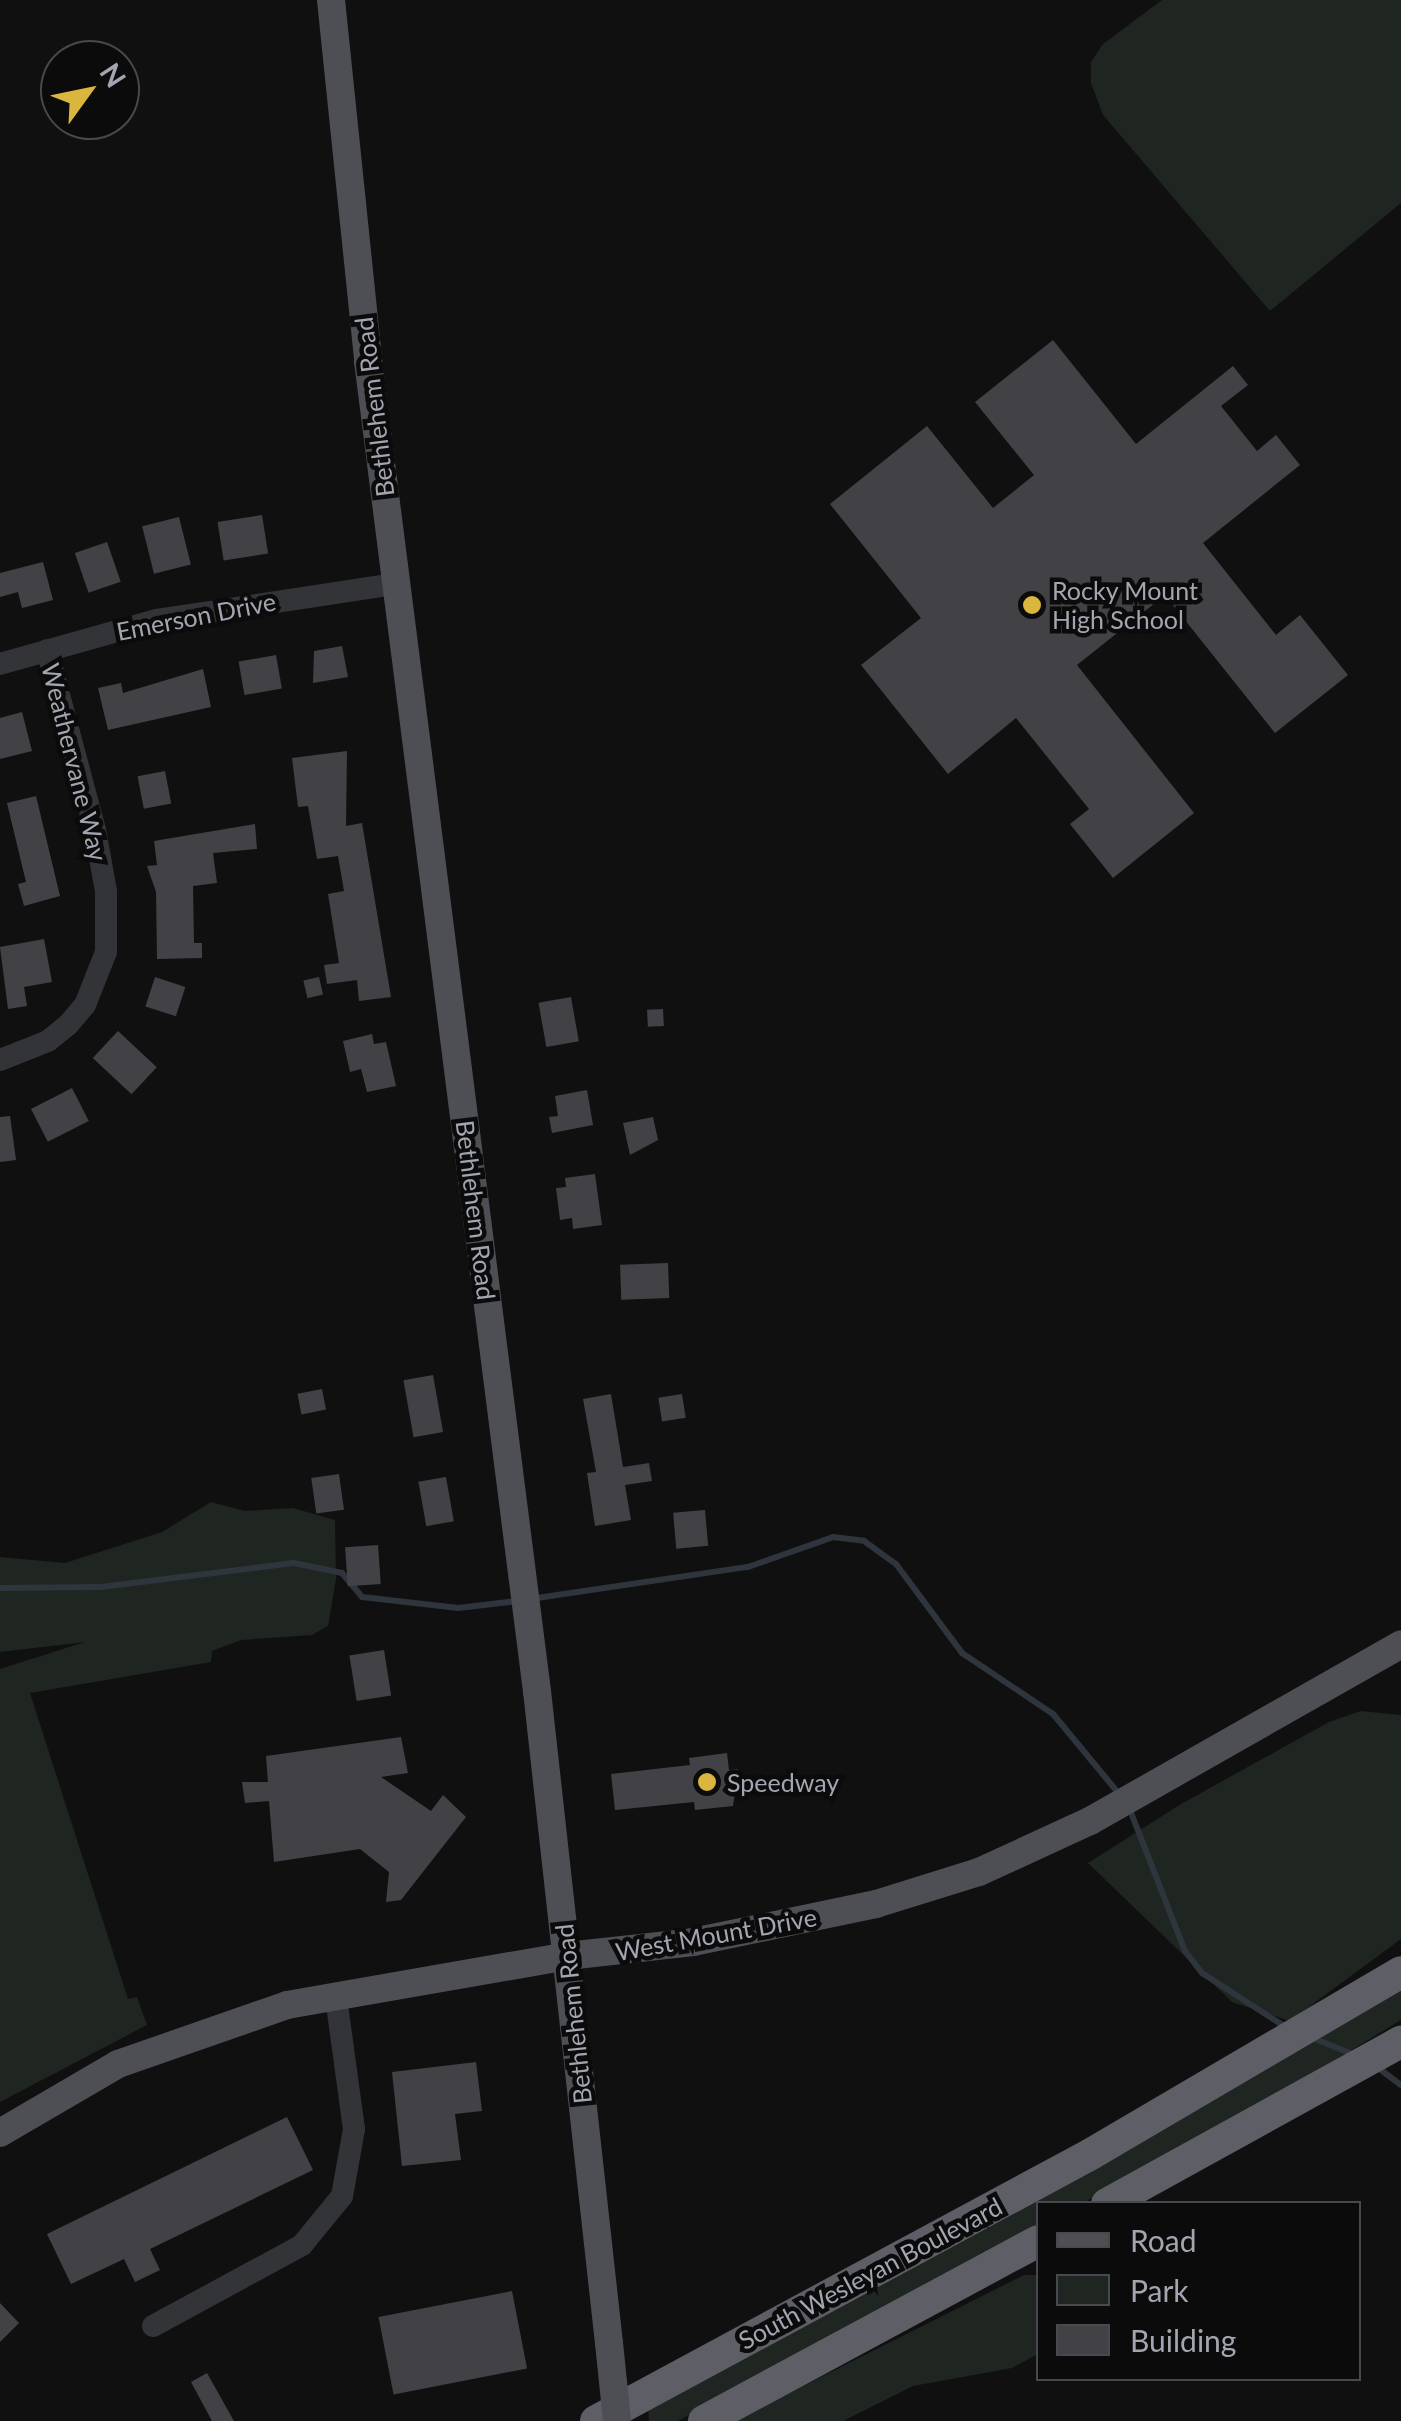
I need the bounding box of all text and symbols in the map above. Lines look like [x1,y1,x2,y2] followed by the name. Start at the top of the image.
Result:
[40,40,140,140] north arrow
[93,56,134,93] text: N
[348,316,400,498] street label: Bethlehem Road
[1052,576,1199,635] place label: Rocky Mount High School
[114,586,278,646] street label: Emerson Drive
[1021,594,1043,616] marker: Rocky Mount High School
[36,660,114,864] street label: Weathervane Way
[450,1119,502,1301] street label: Bethlehem Road
[727,1767,839,1797] place label: Speedway
[696,1771,718,1793] marker: Speedway
[613,1902,819,1966] street label: West Mount Drive
[549,1923,597,2105] street label: Bethlehem Road
[733,2191,1007,2355] street label: South Wesleyan Boulevard
[1036,2201,1361,2381] legend
[1130,2222,1197,2258] text: Road
[1130,2272,1189,2308] text: Park
[1130,2322,1236,2358] text: Building

